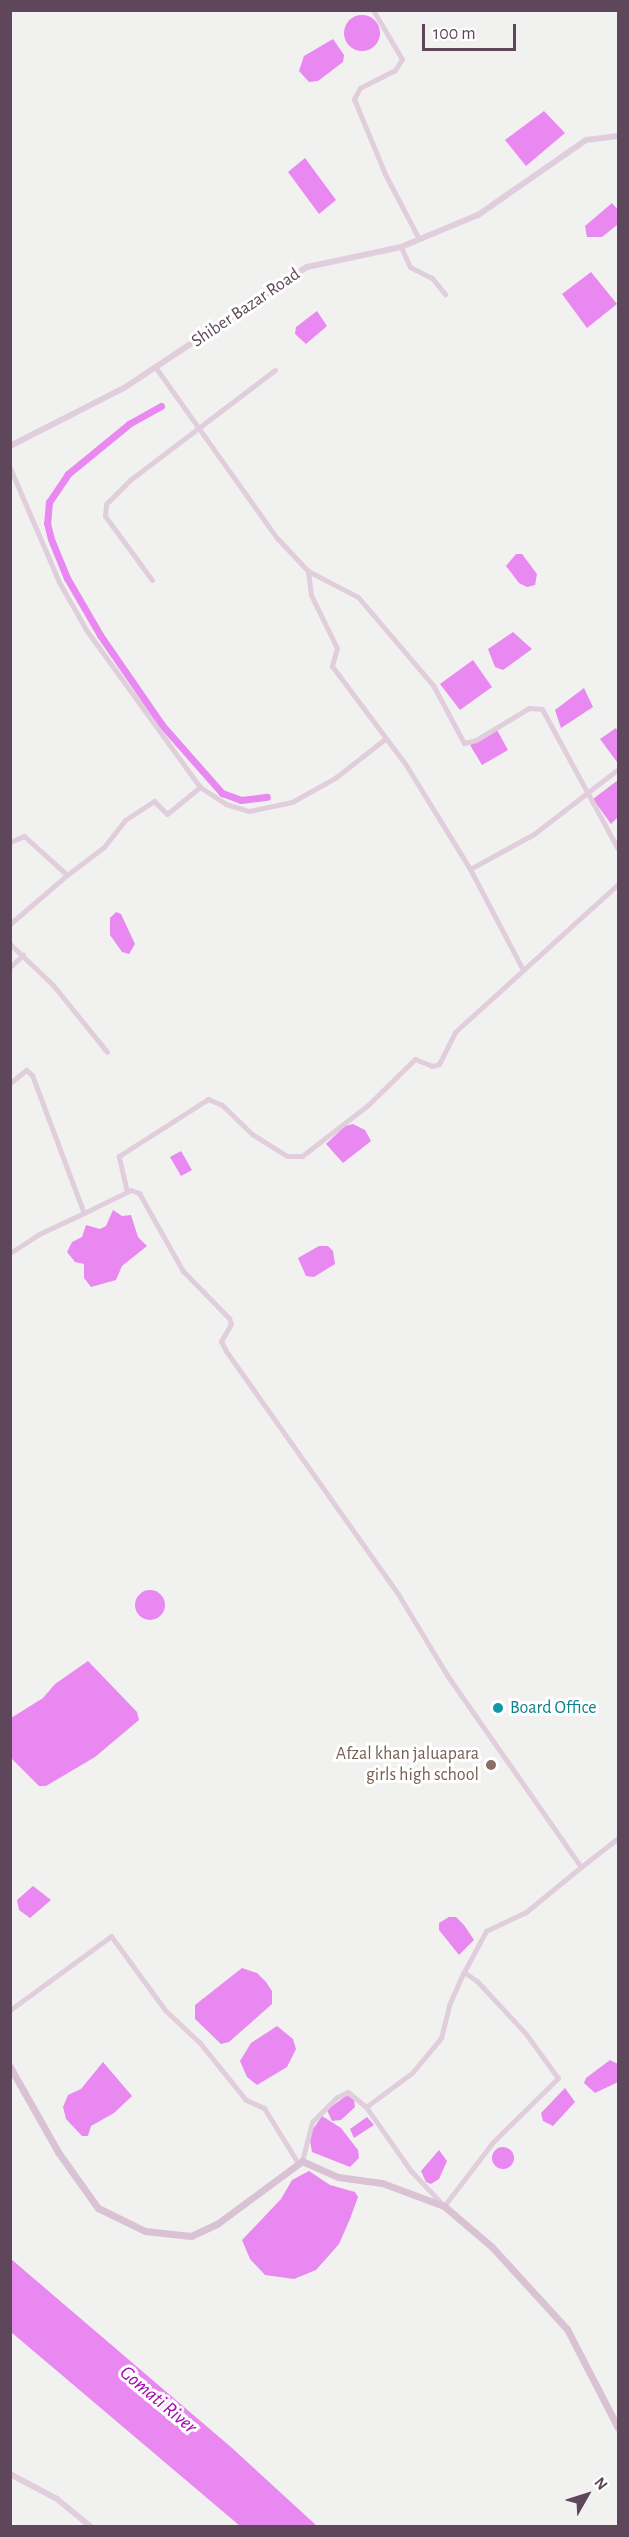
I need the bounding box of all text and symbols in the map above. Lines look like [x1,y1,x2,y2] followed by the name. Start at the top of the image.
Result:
[425,12,520,50] scale bar
[433,25,476,43] text: 100 m
[188,264,304,352] street label: Shiber Bazar Road
[510,1697,597,1719] place label: Board Office
[491,1701,505,1715] marker: Board Office
[336,1744,479,1786] place label: Afzal khan jaluapara girls high school
[484,1758,498,1772] marker: Afzal khan jaluapara girls high school
[115,2361,201,2439] water label: Gomati River
[557,2465,617,2525] north arrow
[591,2474,611,2493] text: N

